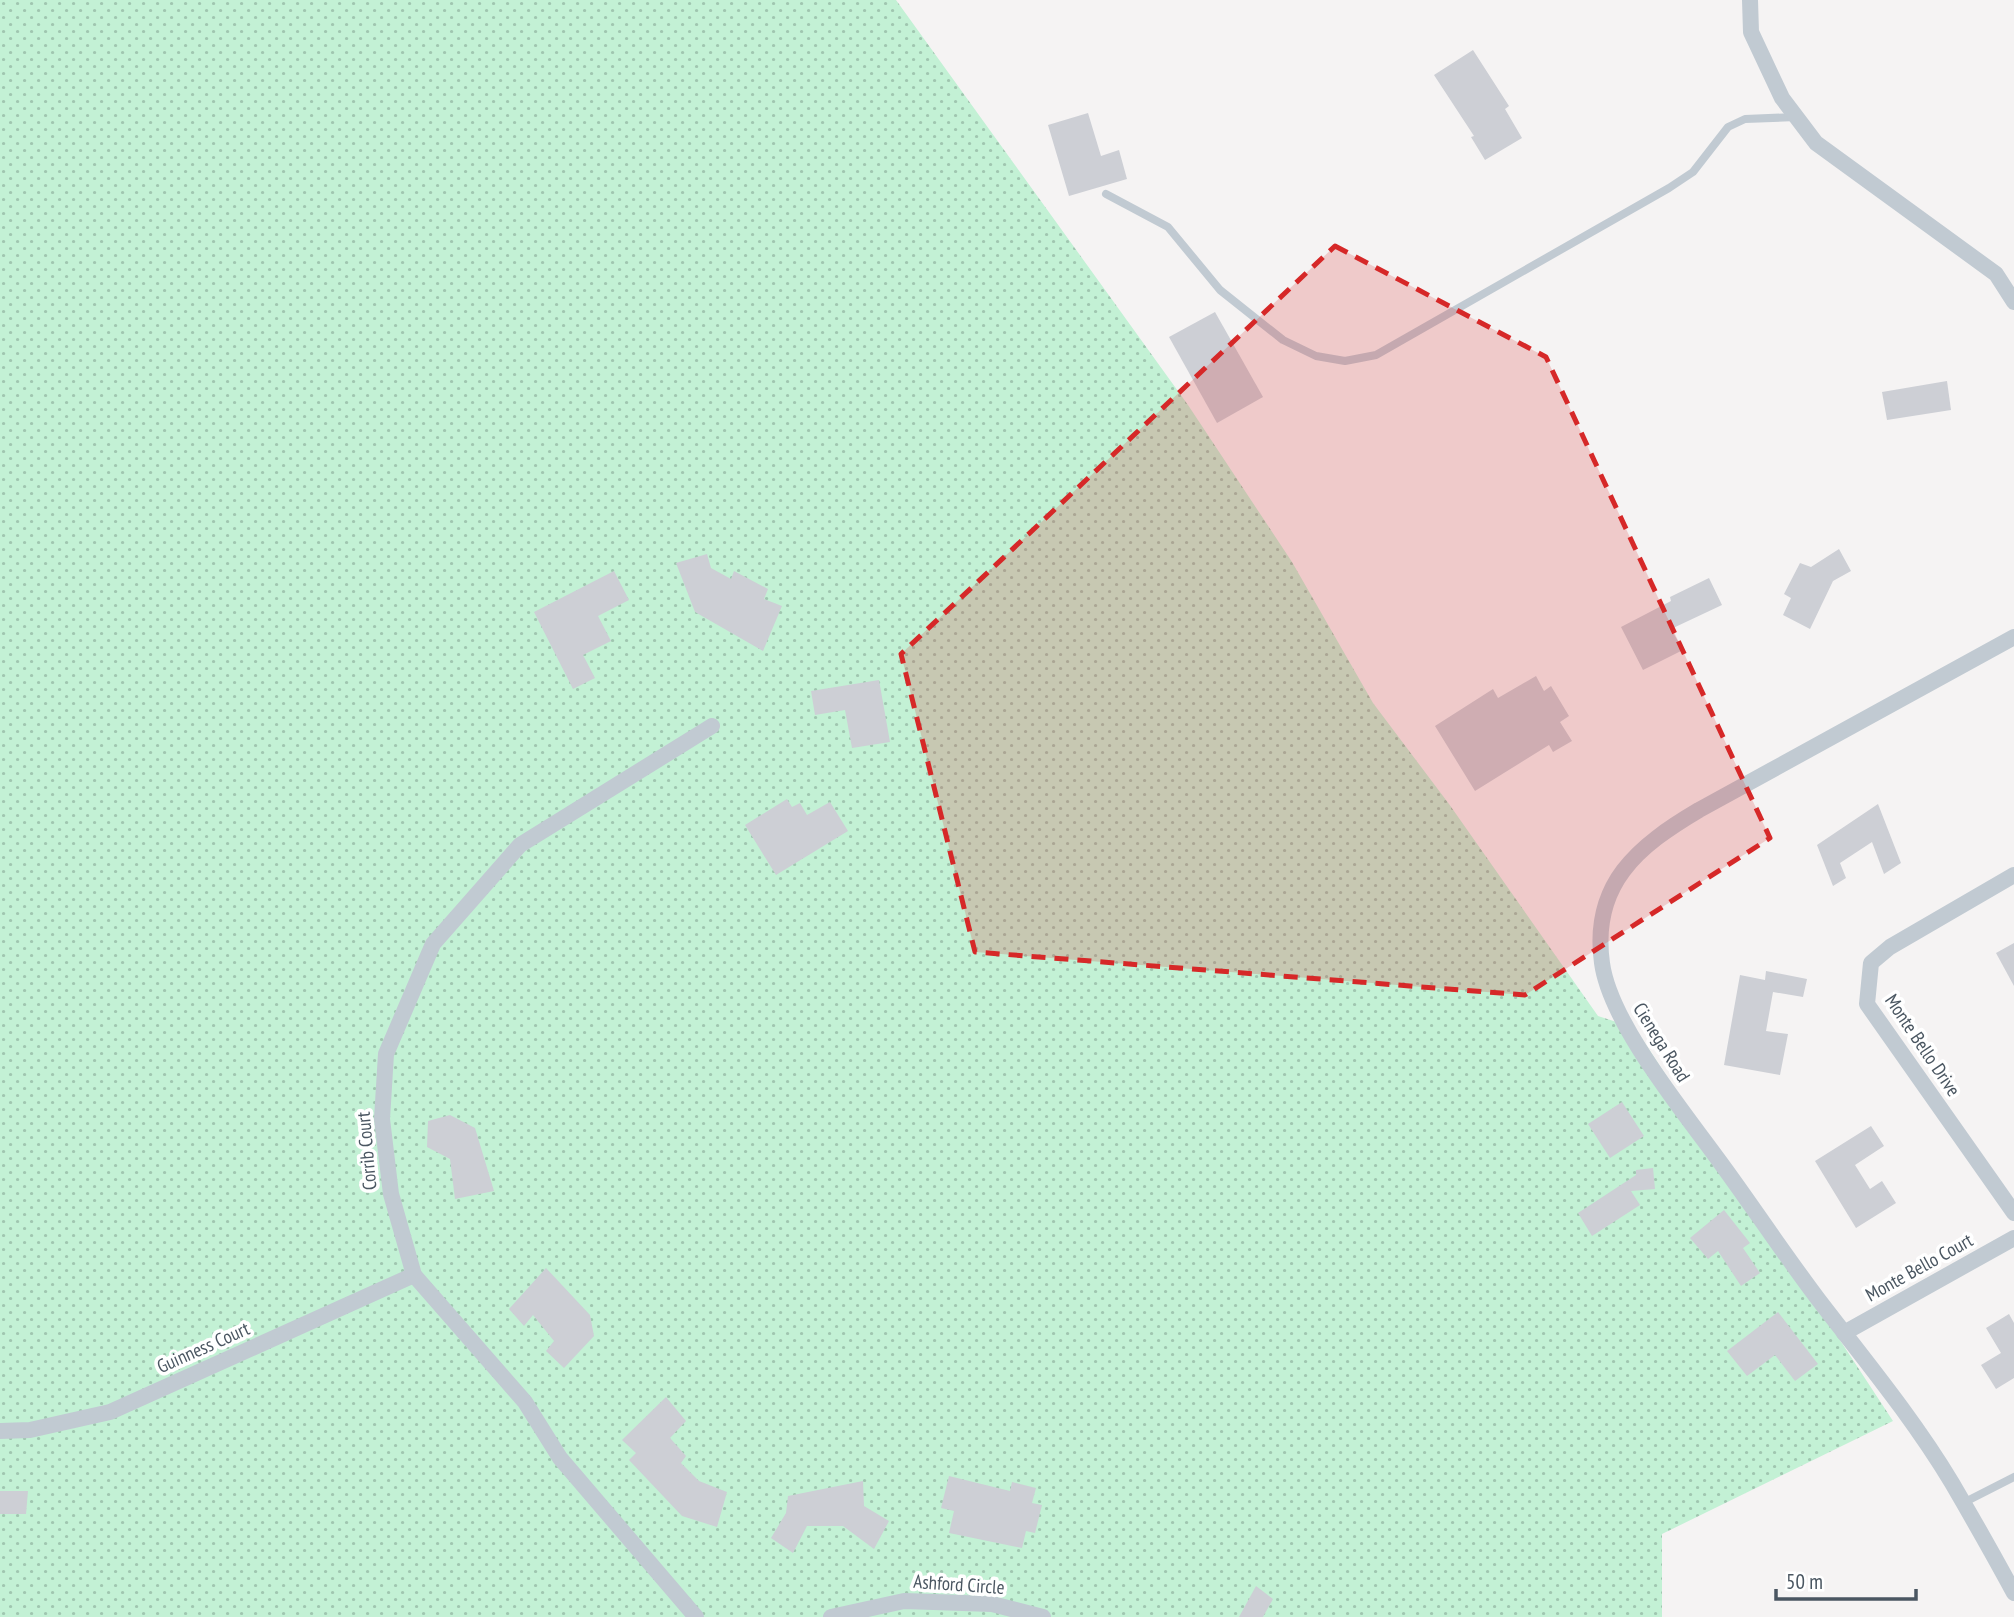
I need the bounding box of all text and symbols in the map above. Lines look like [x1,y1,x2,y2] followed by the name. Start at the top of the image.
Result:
[1880,989,1966,1101] street label: Monte Bello Drive
[1628,998,1696,1086] street label: Cienega Road
[351,1110,381,1191] street label: Corrib Court
[1861,1227,1978,1306] street label: Monte Bello Court
[153,1316,254,1378] street label: Guinness Court
[1776,1558,1916,1602] scale bar
[1786,1568,1823,1595] text: 50 m
[913,1569,1005,1599] street label: Ashford Circle

